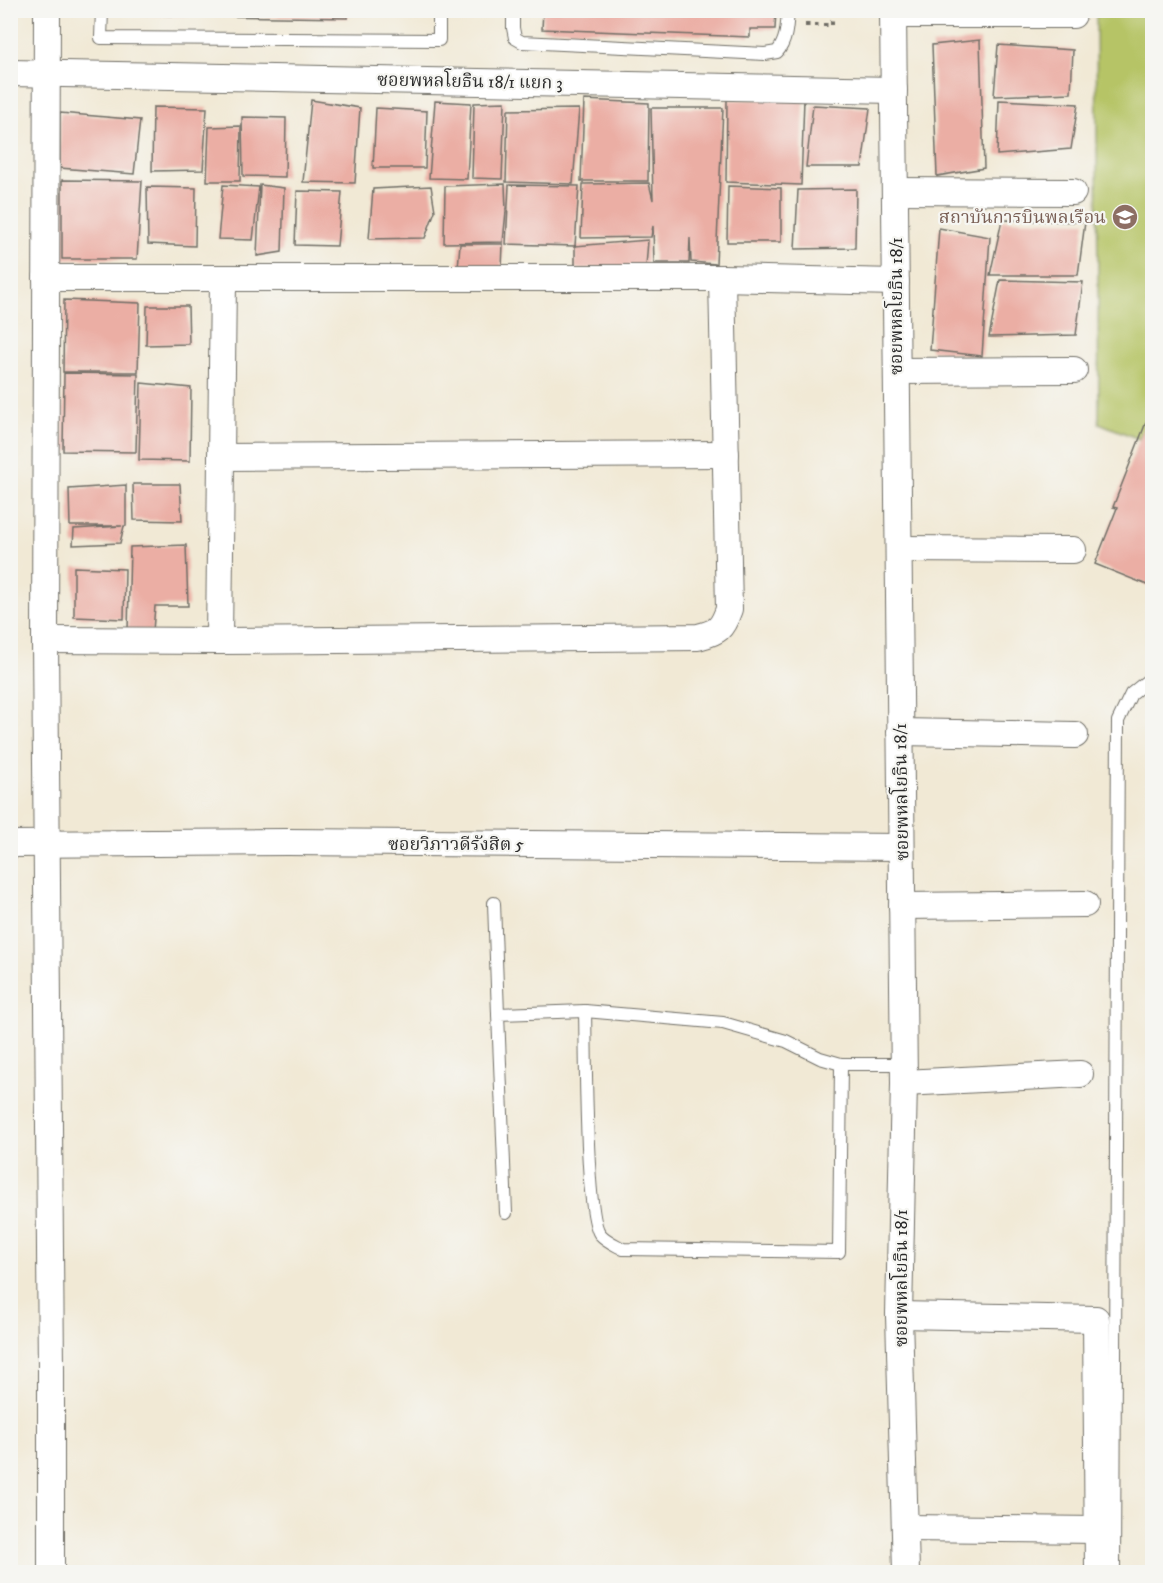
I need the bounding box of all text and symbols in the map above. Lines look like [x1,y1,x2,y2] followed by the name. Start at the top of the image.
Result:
[377,66,563,95] street label: ซอยพหลโยธิน 18/1 แยก 3
[1110,202,1140,232] school or university icon: สถาบันการบินพลเรือน
[939,207,1106,229] place label: สถาบันการบินพลเรือน
[883,237,908,375] street label: ซอยพหลโยธิน 18/1
[887,723,914,861] street label: ซอยพหลโยธิน 18/1
[388,834,524,856] street label: ซอยวิภาวดีรังสิต 5
[888,1209,913,1347] street label: ซอยพหลโยธิน 18/1

